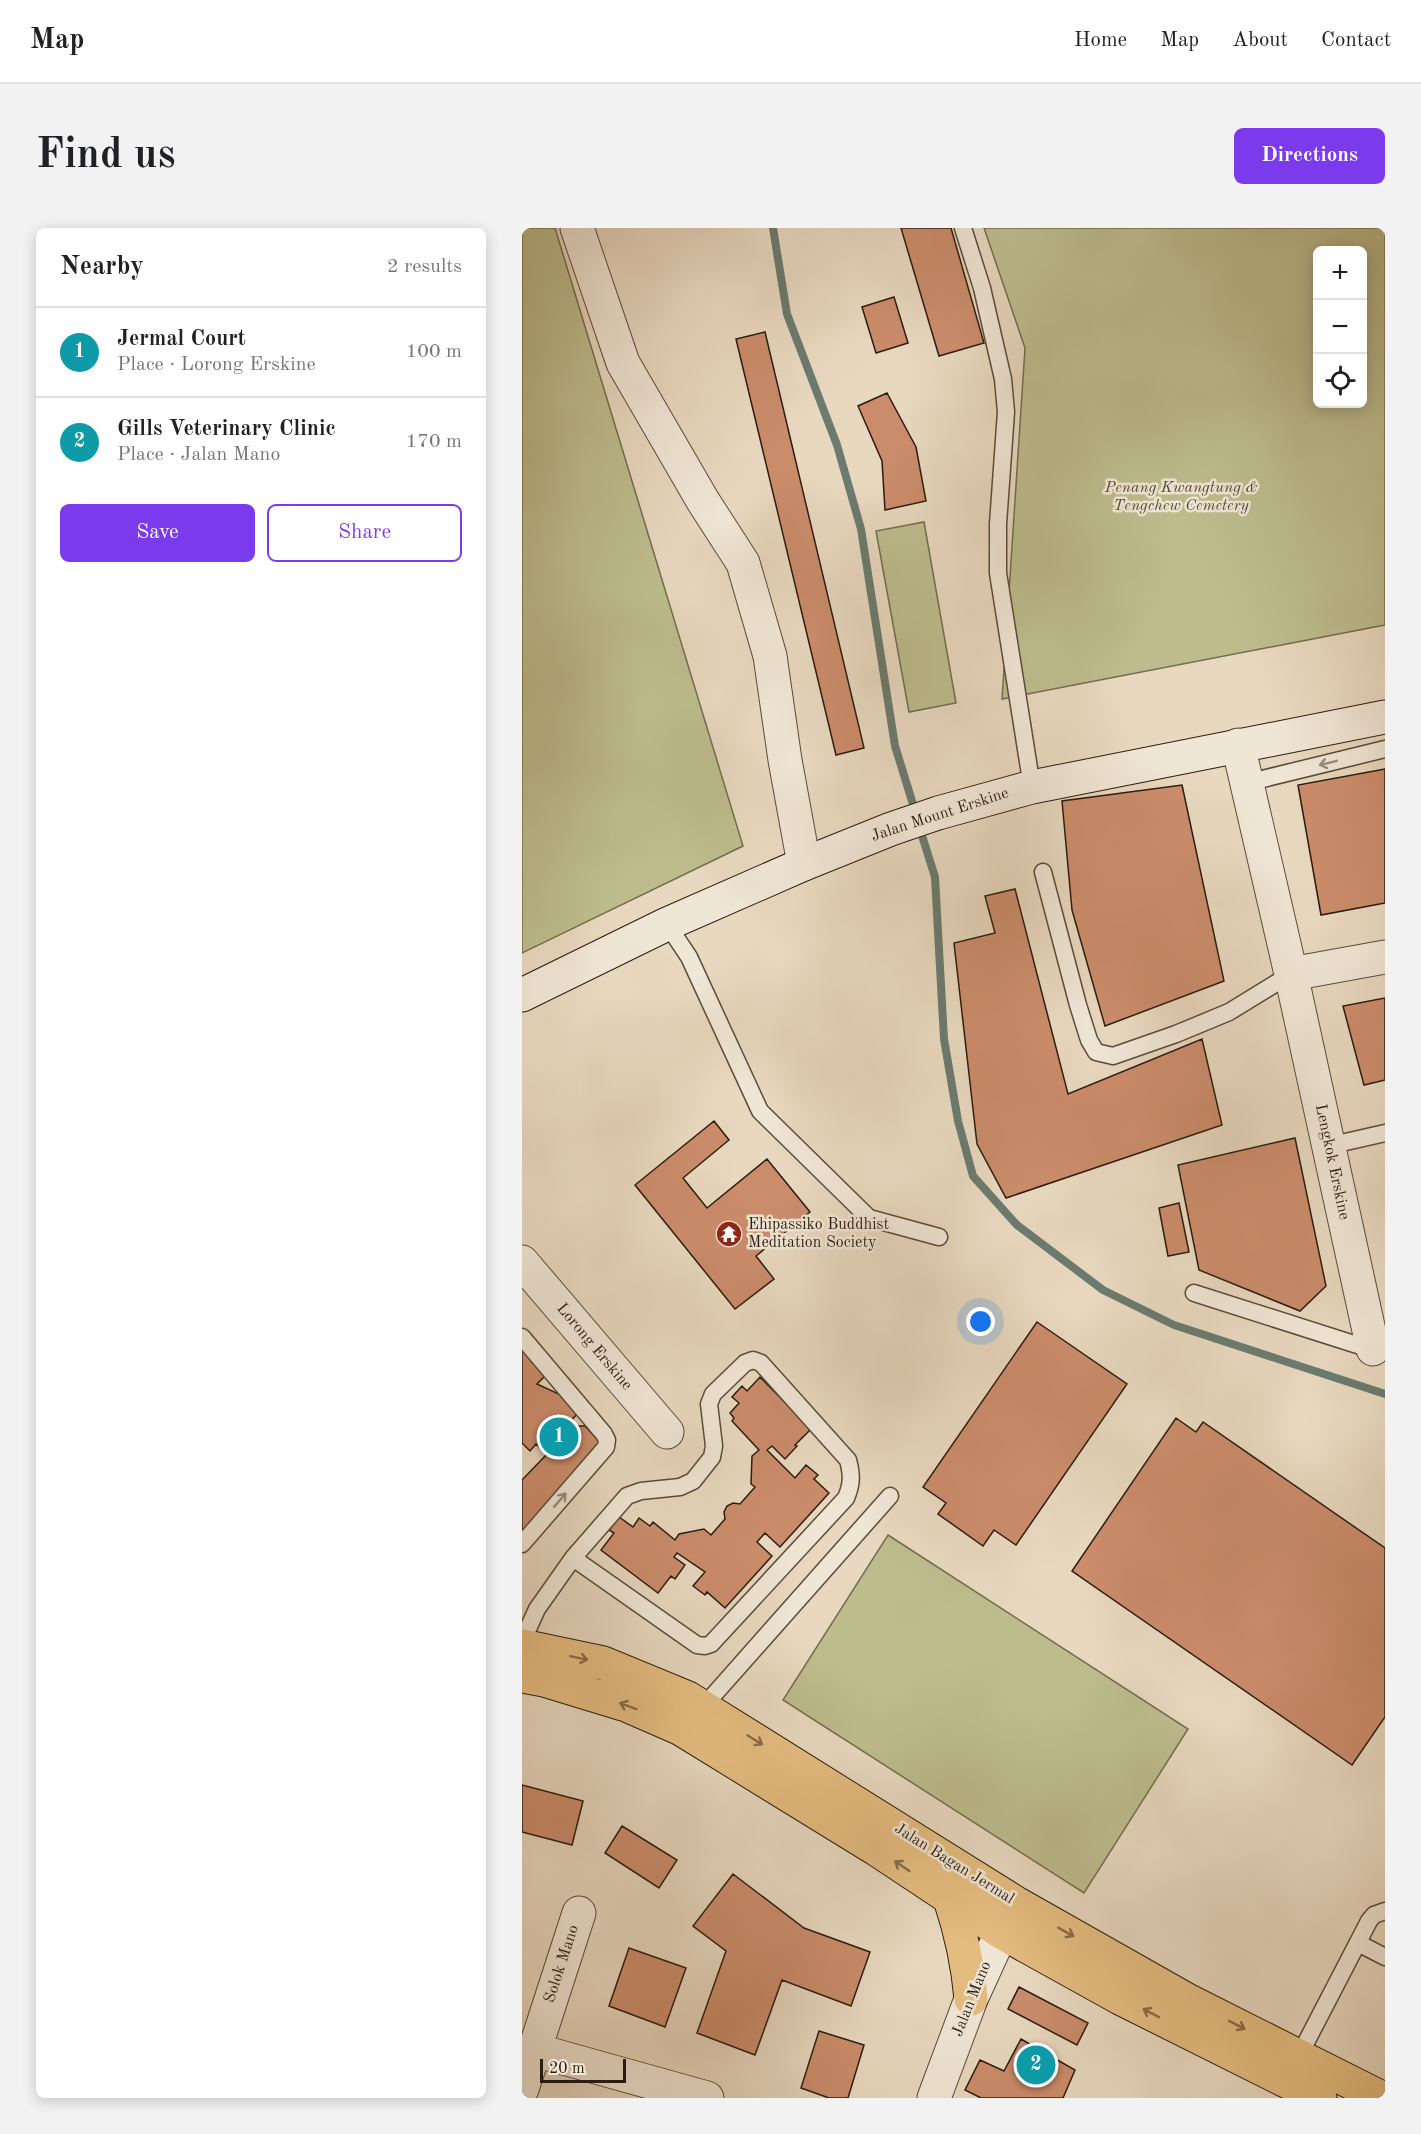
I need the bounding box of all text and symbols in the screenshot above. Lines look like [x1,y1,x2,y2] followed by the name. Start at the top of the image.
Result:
[30,27,84,55] text: Map
[1074,30,1127,51] text: Home
[1160,30,1199,51] text: Map
[1232,30,1288,51] text: About
[1321,30,1391,51] text: Contact
[1234,128,1385,184] button: Directions
[36,135,175,177] text: Find us
[1313,246,1367,408] map controls
[1313,246,1367,300] button: +
[60,254,144,280] text: Nearby
[387,257,462,277] text: 2 results
[1313,300,1367,354] button: −
[117,328,246,350] text: Jermal Court
[74,342,85,362] text: 1
[406,342,462,362] text: 100 m
[1313,354,1367,408] button: locate
[117,355,316,375] text: Place · Lorong Erskine
[117,418,336,440] text: Gills Veterinary Clinic
[74,432,85,452] text: 2
[406,432,462,452] text: 170 m
[117,445,280,465] text: Place · Jalan Mano
[1104,480,1258,514] park label: Penang Kwangtung & Tengchew Cemetery
[60,504,255,562] button: Save
[267,504,462,562] button: Share
[1319,757,1338,769] one-way arrow
[869,785,1011,845] street label: Jalan Mount Erskine
[1312,1103,1352,1221] street label: Lengkok Erskine
[748,1217,889,1251] place label: Ehipassiko Buddhist Meditation Society
[714,1219,744,1249] temple icon: Ehipassiko Buddhist Meditation Society
[553,1300,635,1394] street label: Lorong Erskine
[966,1307,995,1336] your location
[540,1414,579,1460] pin: 1
[553,1492,567,1507] one-way arrow
[569,1653,589,1664] one-way arrow
[619,1700,637,1711] one-way arrow
[746,1734,763,1746] one-way arrow
[891,1821,1017,1907] street label: Jalan Bagan Jermal
[894,1860,911,1872] one-way arrow
[542,1923,582,2005] street label: Solok Mano
[1057,1927,1075,1938] one-way arrow
[950,1959,994,2039] street label: Jalan Mano
[1143,2007,1160,2019] one-way arrow
[1228,2020,1246,2032] one-way arrow
[1016,2042,1056,2088] pin: 2
[540,2056,626,2084] scale bar
[549,2061,585,2077] text: 20 m

